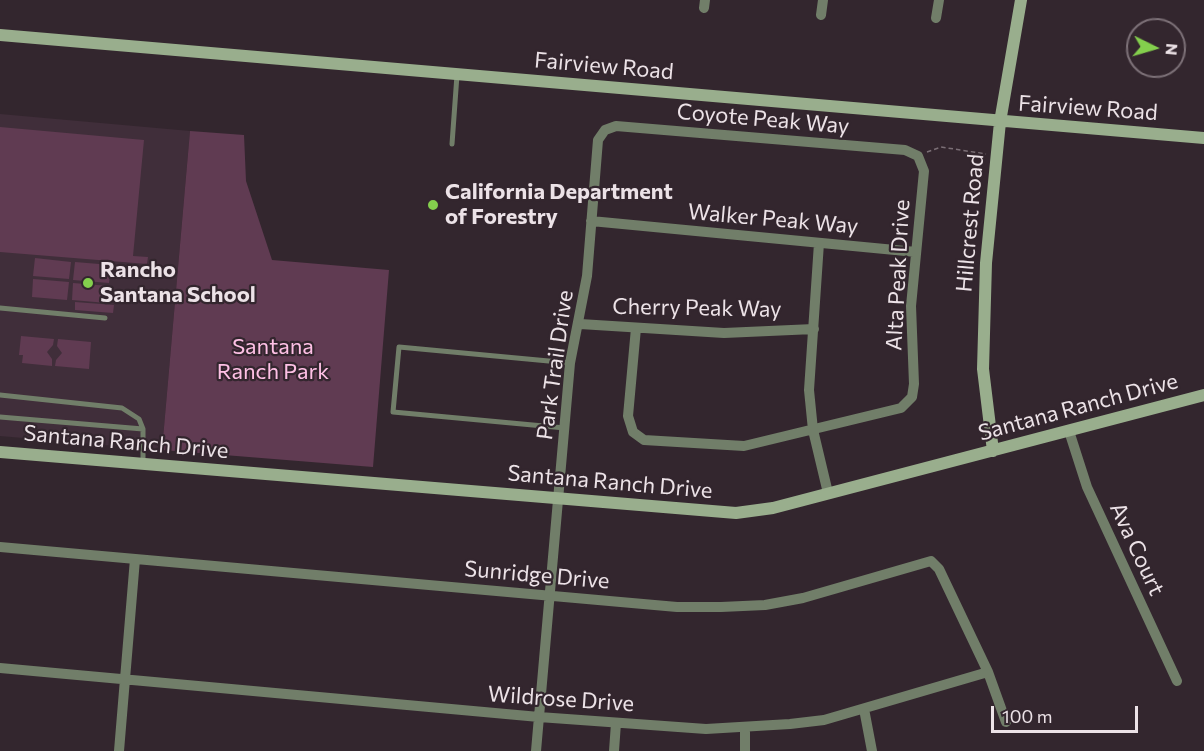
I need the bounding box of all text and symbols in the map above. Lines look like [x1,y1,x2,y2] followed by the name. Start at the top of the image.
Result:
[1126,18,1186,78] north arrow
[1162,43,1182,56] text: N
[533,47,675,85] street label: Fairview Road
[1017,90,1159,126] street label: Fairview Road
[676,98,850,140] street label: Coyote Peak Way
[951,153,989,293] street label: Hillcrest Road
[445,179,673,230] place label: California Department of Forestry
[426,198,440,212] marker: California Department of Forestry
[687,198,859,240] street label: Walker Peak Way
[881,199,915,351] street label: Alta Peak Drive
[100,257,256,308] place label: Rancho Santana School
[81,276,95,290] marker: Rancho Santana School
[531,288,579,442] street label: Park Trail Drive
[612,293,782,323] street label: Cherry Peak Way
[217,334,329,386] park label: Santana Ranch Park
[975,368,1181,446] street label: Santana Ranch Drive
[22,420,230,464] street label: Santana Ranch Drive
[506,460,714,504] street label: Santana Ranch Drive
[1104,498,1170,600] street label: Ava Court
[463,556,611,594] street label: Sunridge Drive
[487,681,635,717] street label: Wildrose Drive
[994,694,1141,732] scale bar
[1002,705,1052,727] text: 100 m

